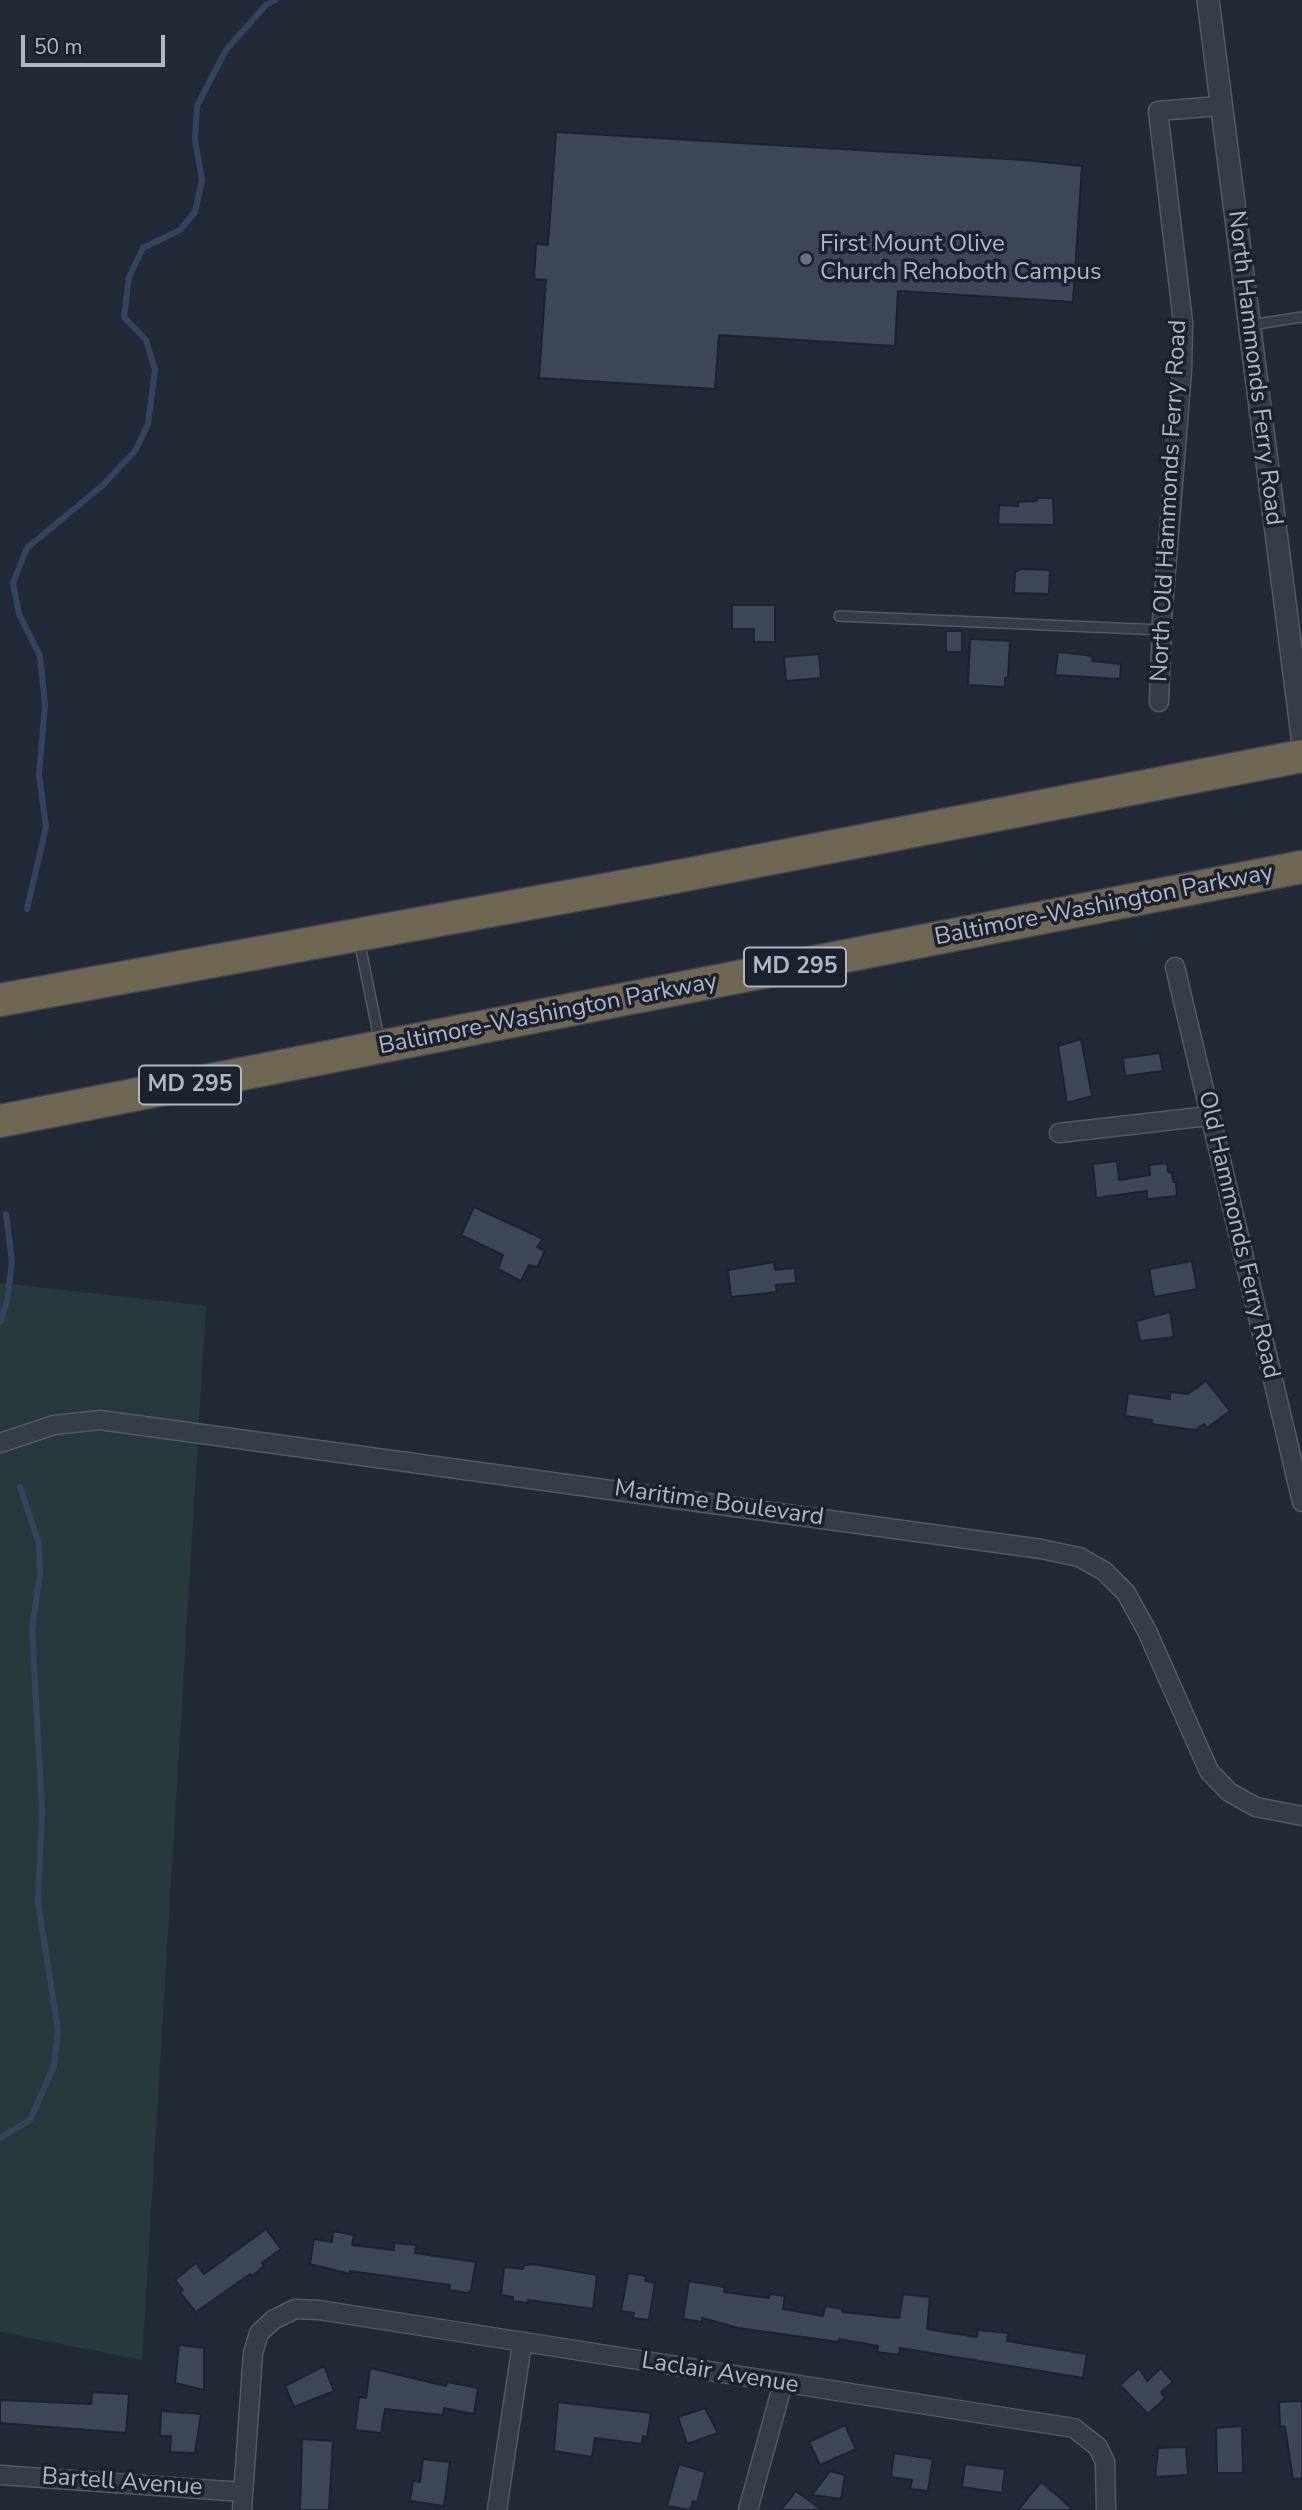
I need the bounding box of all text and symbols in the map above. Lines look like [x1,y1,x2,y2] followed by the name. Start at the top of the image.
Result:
[24,21,168,65] scale bar
[34,33,83,61] text: 50 m
[1220,209,1288,527] street label: North Hammonds Ferry Road
[820,231,1102,287] place label: First Mount Olive Church Rehoboth Campus
[798,251,814,267] marker: First Mount Olive Church Rehoboth Campus
[1146,319,1194,683] street label: North Old Hammonds Ferry Road
[932,859,1276,953] street label: Baltimore-Washington Parkway
[744,948,846,986] road number: MD 295
[376,968,720,1062] street label: Baltimore-Washington Parkway
[139,1066,241,1104] road number: MD 295
[1191,1089,1285,1381] street label: Old Hammonds Ferry Road
[613,1475,825,1533] street label: Maritime Boulevard
[639,2347,801,2401] street label: Laclair Avenue
[41,2463,203,2503] street label: Bartell Avenue

